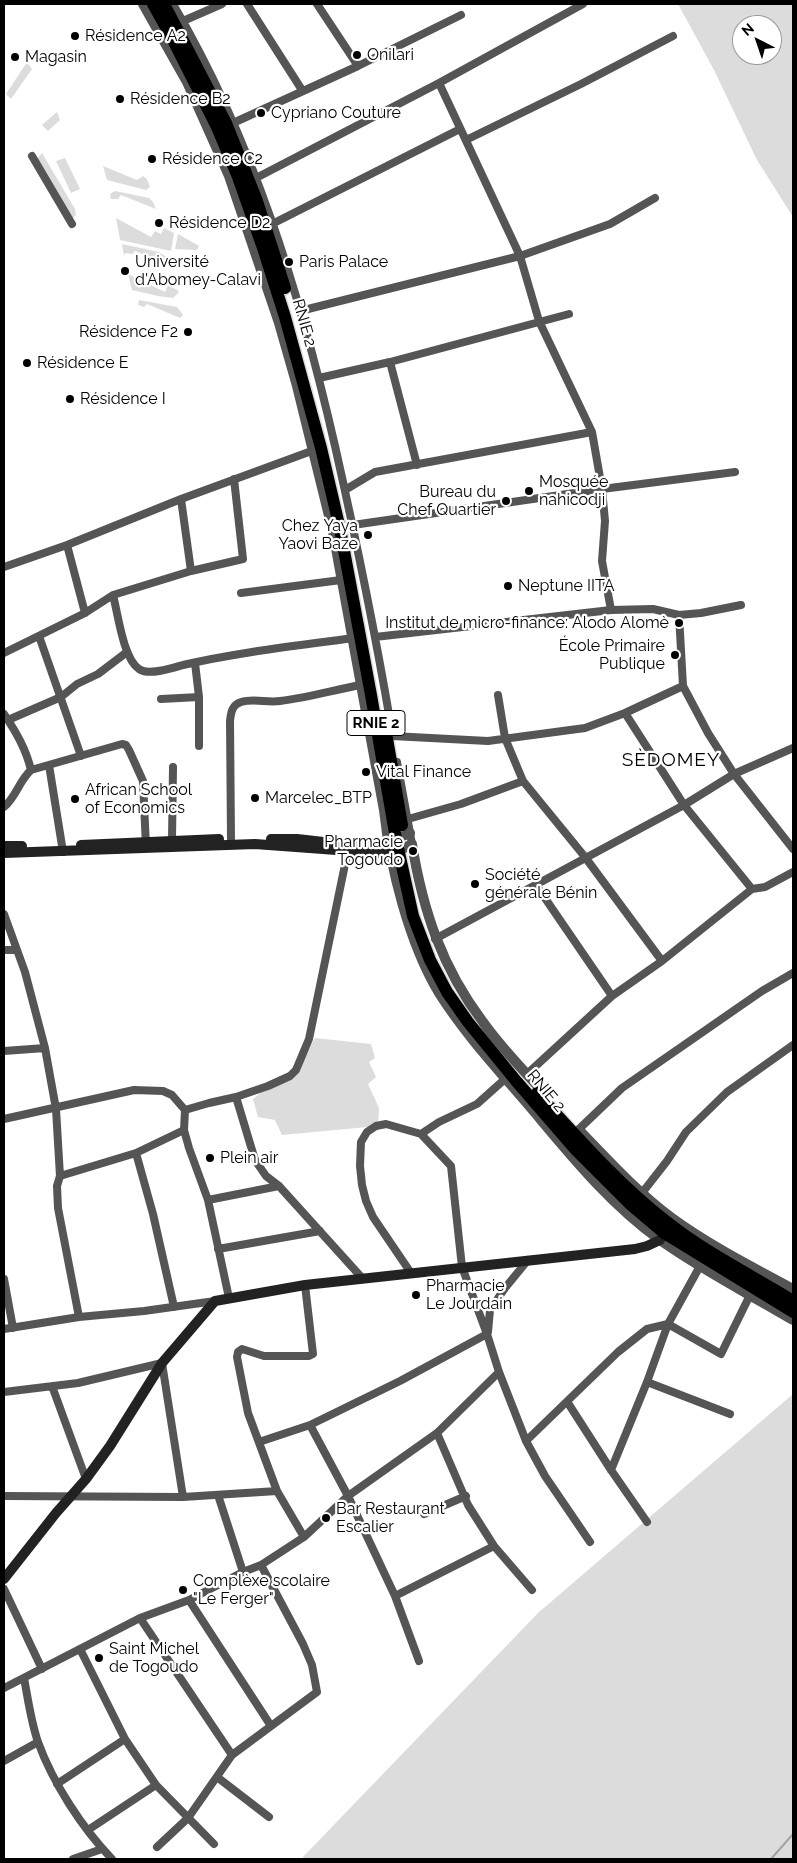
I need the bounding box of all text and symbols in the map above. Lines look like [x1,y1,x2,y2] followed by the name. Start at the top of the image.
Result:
[732,15,782,65] north arrow
[739,20,757,39] text: N
[85,26,186,46] place label: Résidence A2
[69,30,81,42] marker: Résidence A2
[367,45,414,65] place label: Onilari
[25,47,87,67] place label: Magasin
[351,49,363,61] marker: Onilari
[9,51,21,63] marker: Magasin
[130,89,231,109] place label: Résidence B2
[114,93,126,105] marker: Résidence B2
[271,103,401,123] place label: Cypriano Couture
[255,107,267,119] marker: Cypriano Couture
[162,149,263,169] place label: Résidence C2
[146,153,158,165] marker: Résidence C2
[169,213,270,233] place label: Résidence D2
[153,217,165,229] marker: Résidence D2
[135,252,261,290] place label: Université d'Abomey-Calavi
[299,252,388,272] place label: Paris Palace
[283,256,295,268] marker: Paris Palace
[119,265,131,277] marker: Université d'Abomey-Calavi
[288,297,320,349] street label: RNIE 2
[79,322,178,342] place label: Résidence F2
[182,326,194,338] marker: Résidence F2
[37,353,128,373] place label: Résidence E
[21,357,33,369] marker: Résidence E
[80,389,166,409] place label: Résidence I
[64,393,76,405] marker: Résidence I
[539,472,608,510] place label: Mosquée nahicodji
[397,482,496,520] place label: Bureau du Chef Quartier
[523,485,535,497] marker: Mosquée nahicodji
[500,495,512,507] marker: Bureau du Chef Quartier
[279,516,358,554] place label: Chez Yaya Yaovi Baze
[362,529,374,541] marker: Chez Yaya Yaovi Baze
[518,576,614,596] place label: Neptune IITA
[502,580,514,592] marker: Neptune IITA
[385,613,669,633] place label: Institut de micro-finance: Alodo Alomè
[673,617,685,629] marker: Institut de micro-finance: Alodo Alomè
[559,636,665,674] place label: École Primaire Publique
[669,649,681,661] marker: École Primaire Publique
[347,710,405,736] road number: RNIE 2
[621,749,721,771] district label: SÈDOMEY
[376,762,471,782] place label: Vital Finance
[360,766,372,778] marker: Vital Finance
[85,780,192,818] place label: African School of Economics
[265,788,372,808] place label: Marcelec_BTP
[249,792,261,804] marker: Marcelec_BTP
[69,793,81,805] marker: African School of Economics
[324,832,403,870] place label: Pharmacie Togoudo
[407,845,419,857] marker: Pharmacie Togoudo
[485,865,597,903] place label: Société générale Bénin
[469,878,481,890] marker: Société générale Bénin
[523,1066,569,1116] street label: RNIE 2
[220,1148,278,1168] place label: Plein air
[204,1152,216,1164] marker: Plein air
[426,1276,512,1314] place label: Pharmacie Le Jourdain
[410,1289,422,1301] marker: Pharmacie Le Jourdain
[336,1499,445,1537] place label: Bar Restaurant Escalier
[320,1512,332,1524] marker: Bar Restaurant Escalier
[193,1571,330,1609] place label: Complèxe scolaire "Le Ferger"
[177,1584,189,1596] marker: Complèxe scolaire "Le Ferger"
[109,1639,199,1677] place label: Saint Michel de Togoudo
[93,1652,105,1664] marker: Saint Michel de Togoudo

